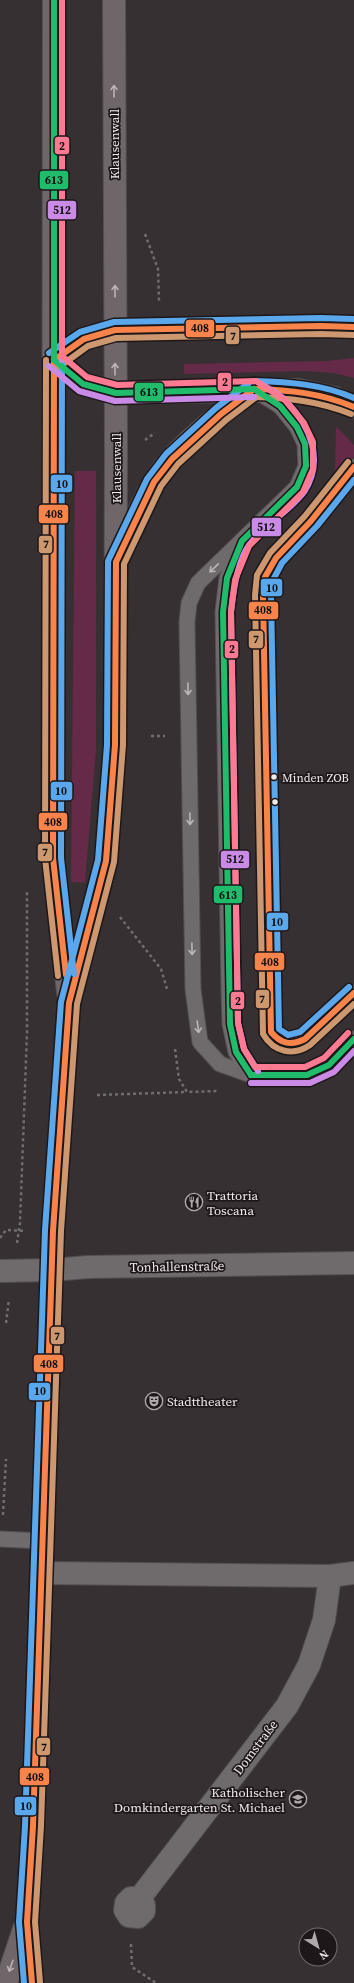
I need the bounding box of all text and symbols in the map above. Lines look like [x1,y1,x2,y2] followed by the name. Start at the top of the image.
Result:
[110,85,118,98] one-way arrow
[106,109,123,179] street label: Klausenwall
[54,136,70,155] line badge: 2
[59,139,65,154] text: 2
[39,170,69,190] line badge: 613
[45,173,63,188] text: 613
[47,200,77,220] line badge: 512
[53,203,71,218] text: 512
[111,285,119,298] one-way arrow
[185,319,215,338] line badge: 408
[191,321,209,336] text: 408
[225,326,240,345] line badge: 7
[230,329,236,344] text: 7
[111,363,119,376] one-way arrow
[217,372,232,392] line badge: 2
[222,375,228,390] text: 2
[134,382,164,402] line badge: 613
[140,385,158,400] text: 613
[108,433,125,503] street label: Klausenwall
[50,474,73,493] line badge: 10
[56,477,68,492] text: 10
[38,504,69,524] line badge: 408
[45,507,63,522] text: 408
[251,517,282,537] line badge: 512
[257,520,275,535] text: 512
[38,535,53,554] line badge: 7
[43,537,49,552] text: 7
[209,563,219,573] one-way arrow
[260,578,283,597] line badge: 10
[266,581,278,596] text: 10
[248,601,279,620] line badge: 408
[254,603,272,618] text: 408
[248,630,264,649] line badge: 7
[253,632,259,647] text: 7
[224,640,239,659] line badge: 2
[229,642,235,657] text: 2
[184,682,192,695] one-way arrow
[282,770,349,786] place label: Minden ZOB
[269,772,279,782] marker: Minden ZOB
[50,781,73,801] line badge: 10
[55,784,67,799] text: 10
[270,797,280,807] unlabelled marker
[38,812,68,831] line badge: 408
[186,812,194,825] one-way arrow
[44,815,62,830] text: 408
[37,843,53,862] line badge: 7
[42,845,48,860] text: 7
[220,850,250,869] line badge: 512
[226,852,244,867] text: 512
[213,885,243,904] line badge: 613
[219,888,237,903] text: 613
[266,912,289,931] line badge: 10
[271,915,283,930] text: 10
[188,942,196,955] one-way arrow
[254,952,285,971] line badge: 408
[261,955,279,970] text: 408
[255,989,270,1009] line badge: 7
[230,991,245,1010] line badge: 2
[259,992,265,1007] text: 7
[235,994,241,1009] text: 2
[194,1020,202,1033] one-way arrow
[207,1187,259,1219] place label: Trattoria Toscana
[184,1192,204,1212] restaurant icon: Trattoria Toscana
[129,1257,225,1276] street label: Tonhallenstraße
[50,1326,65,1345] line badge: 7
[54,1329,60,1344] text: 7
[33,1354,64,1373] line badge: 408
[40,1357,58,1372] text: 408
[28,1382,51,1401] line badge: 10
[34,1384,46,1399] text: 10
[144,1391,164,1411] theatre icon: Stadttheater
[167,1393,238,1410] place label: Stadttheater
[229,1716,282,1778] street label: Domstraße
[36,1737,51,1756] line badge: 7
[41,1740,47,1755] text: 7
[19,1767,50,1786] line badge: 408
[26,1770,44,1785] text: 408
[114,1784,285,1816] place label: Katholischer Domkindergarten St. Michael
[288,1789,308,1809] school or university icon: Katholischer Domkindergarten St. Michael
[14,1796,37,1816] line badge: 10
[20,1799,32,1814] text: 10
[298,1927,338,1967] north arrow
[316,1946,331,1963] text: N
[7,1960,15,1972] one-way arrow

